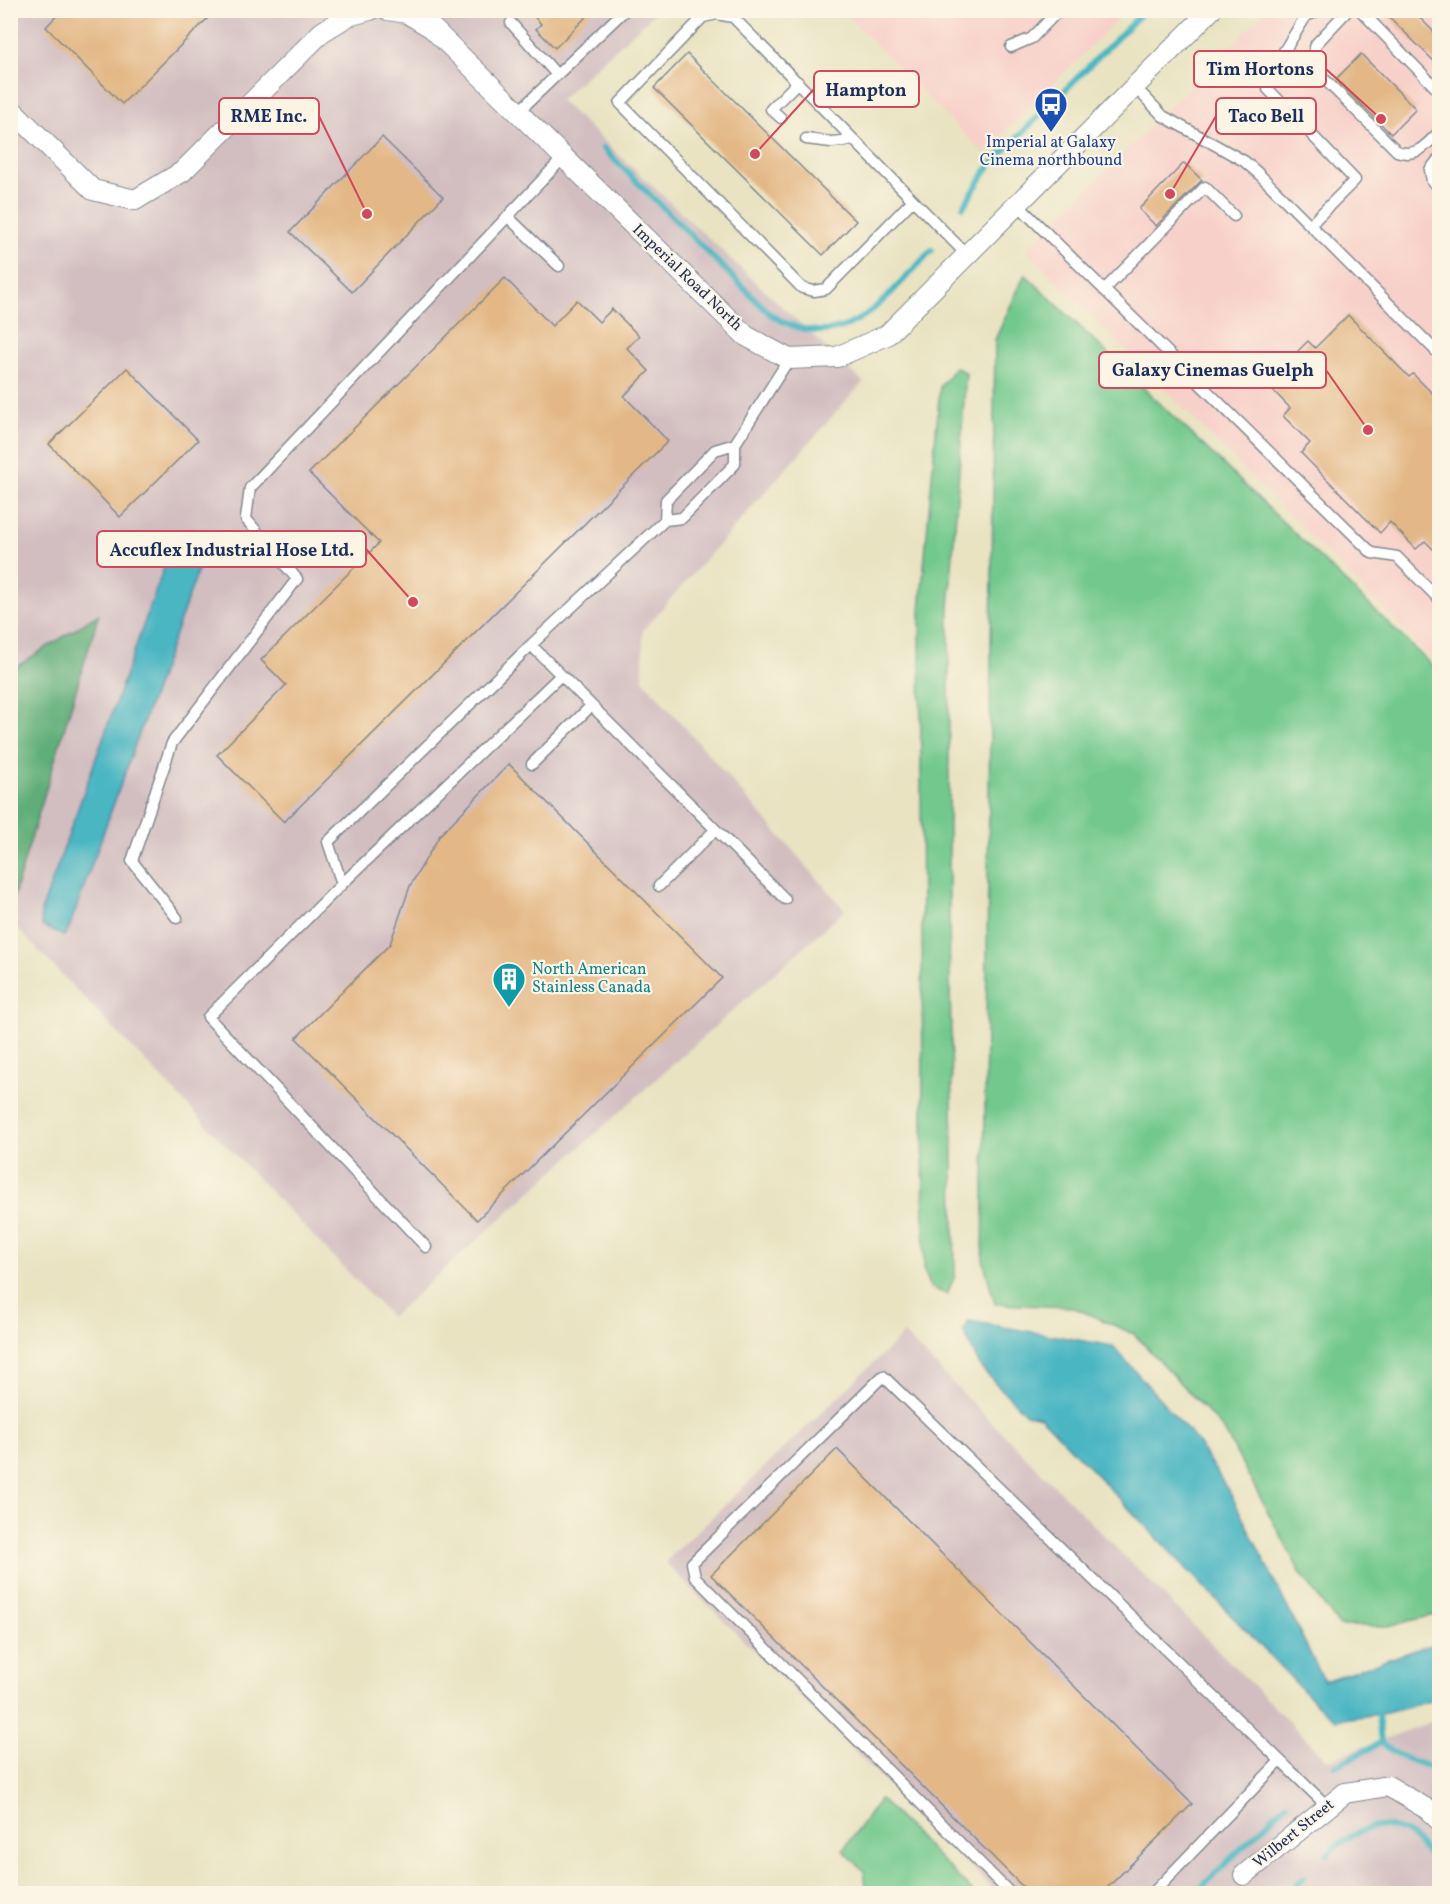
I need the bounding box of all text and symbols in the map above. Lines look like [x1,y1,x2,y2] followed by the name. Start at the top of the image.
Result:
[1194,51,1326,87] callout: Tim Hortons
[1206,58,1314,83] text: Tim Hortons
[814,71,919,107] callout: Hampton
[825,79,907,104] text: Hampton
[1033,86,1069,133] bus stop icon: Imperial at Galaxy Cinema northbound
[219,98,319,134] callout: RME Inc.
[1216,98,1316,134] callout: Taco Bell
[231,105,307,130] text: RME Inc.
[1228,105,1304,130] text: Taco Bell
[980,132,1122,172] place label: Imperial at Galaxy Cinema northbound
[627,220,747,336] street label: Imperial Road North
[1099,352,1326,388] callout: Galaxy Cinemas Guelph
[1112,359,1314,384] text: Galaxy Cinemas Guelph
[97,531,366,567] callout: Accuflex Industrial Hose Ltd.
[110,539,354,564] text: Accuflex Industrial Hose Ltd.
[532,959,651,999] place label: North American Stainless Canada
[491,961,527,1008] building icon: North American Stainless Canada
[1249,1794,1340,1874] street label: Wilbert Street

